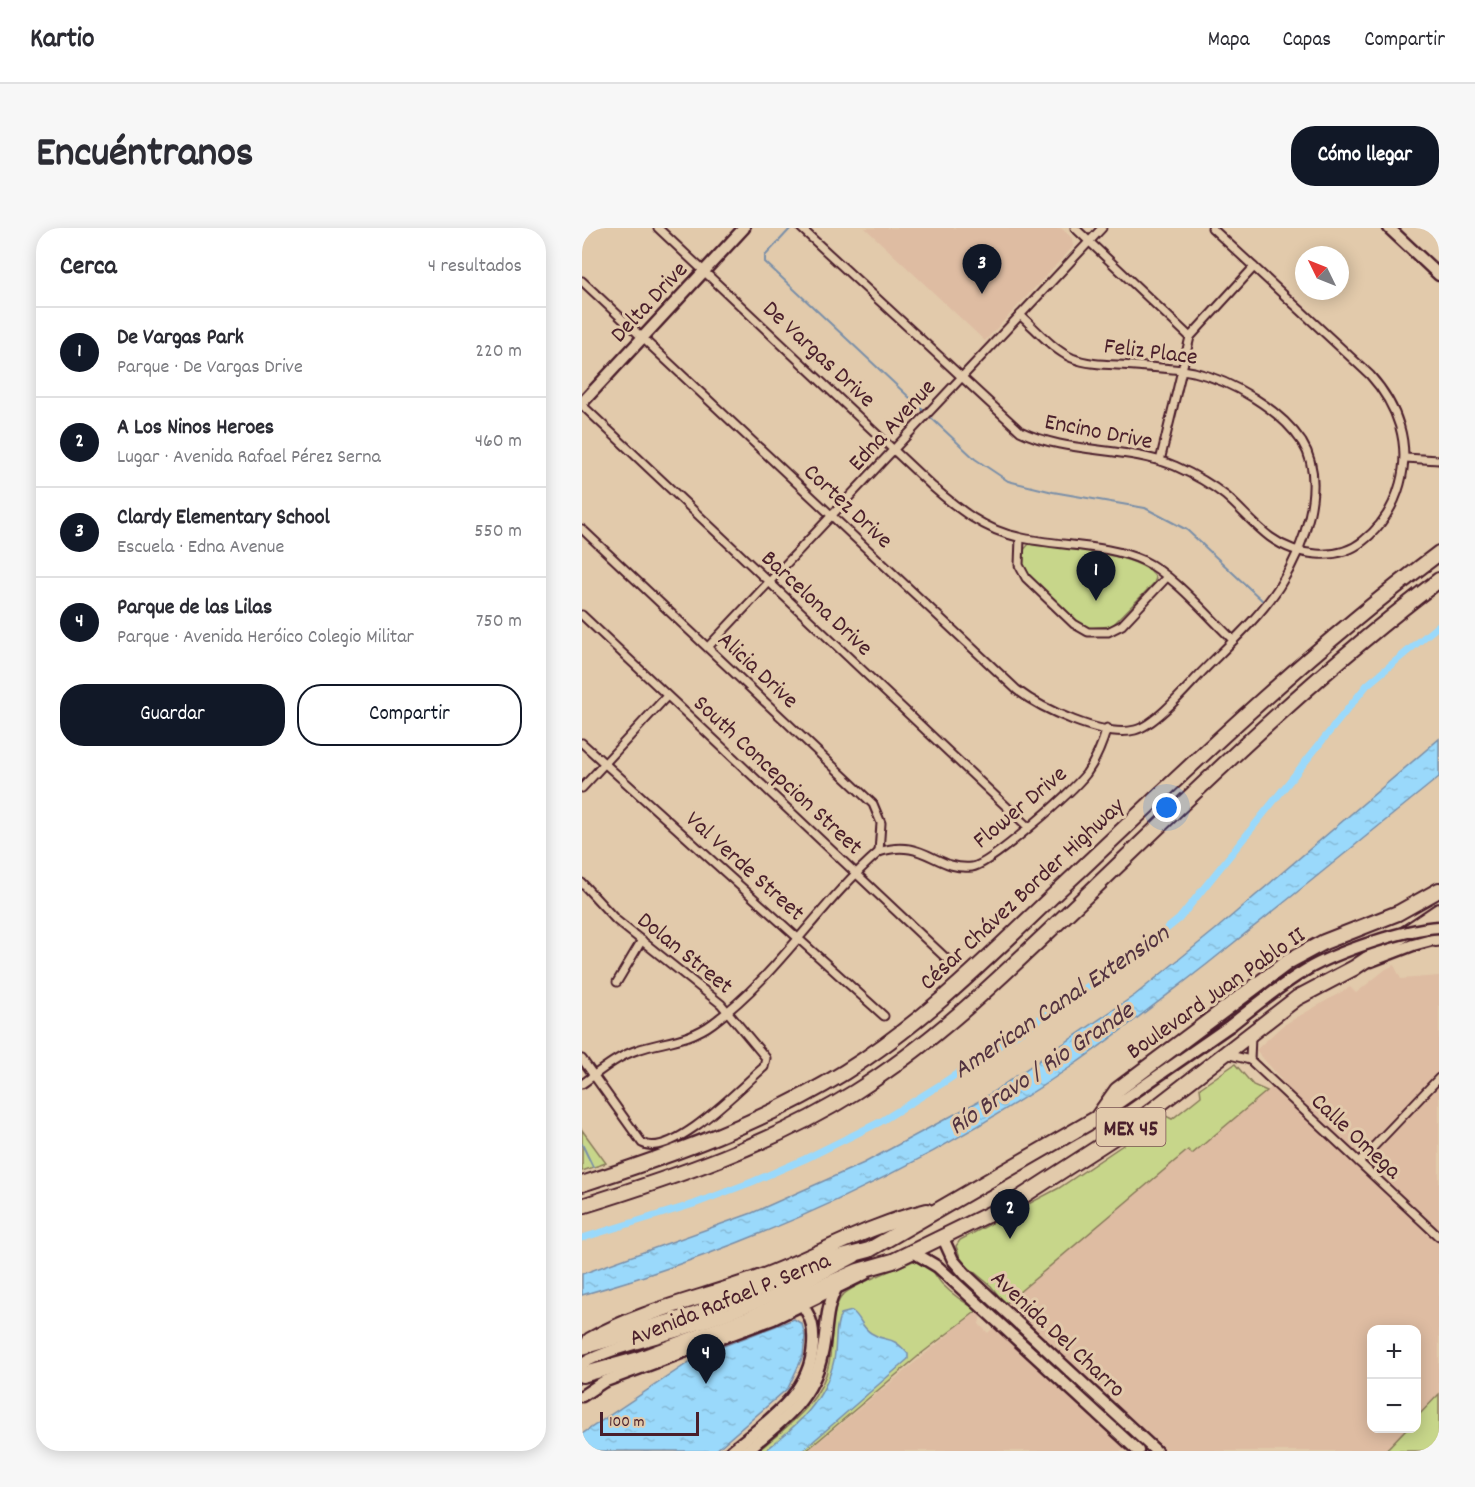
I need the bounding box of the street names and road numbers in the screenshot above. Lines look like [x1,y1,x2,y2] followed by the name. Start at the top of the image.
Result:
[603,255,697,351] street label: Delta Drive
[754,294,882,417] street label: De Vargas Drive
[1102,330,1199,376] street label: Feliz Place
[841,372,945,480] street label: Edna Avenue
[1041,406,1155,460] street label: Encino Drive
[795,457,899,558] street label: Cortez Drive
[752,543,880,665] street label: Barcelona Drive
[709,625,805,718] street label: Alicia Drive
[684,688,870,864] street label: South Concepcion Street
[966,759,1075,858] street label: Flower Drive
[913,790,1134,1000] street label: César Chávez Border Highway
[677,804,811,930] street label: Val Verde Street
[629,905,740,1004] street label: Dolan Street
[1120,919,1314,1069] street label: Boulevard Juan Pablo II
[1302,1086,1408,1189] street label: Calle Omega
[1096,1108,1166,1146] road number: MEX 45
[624,1245,837,1357] street label: Avenida Rafael P. Serna
[982,1263,1132,1407] street label: Avenida Del Charro

